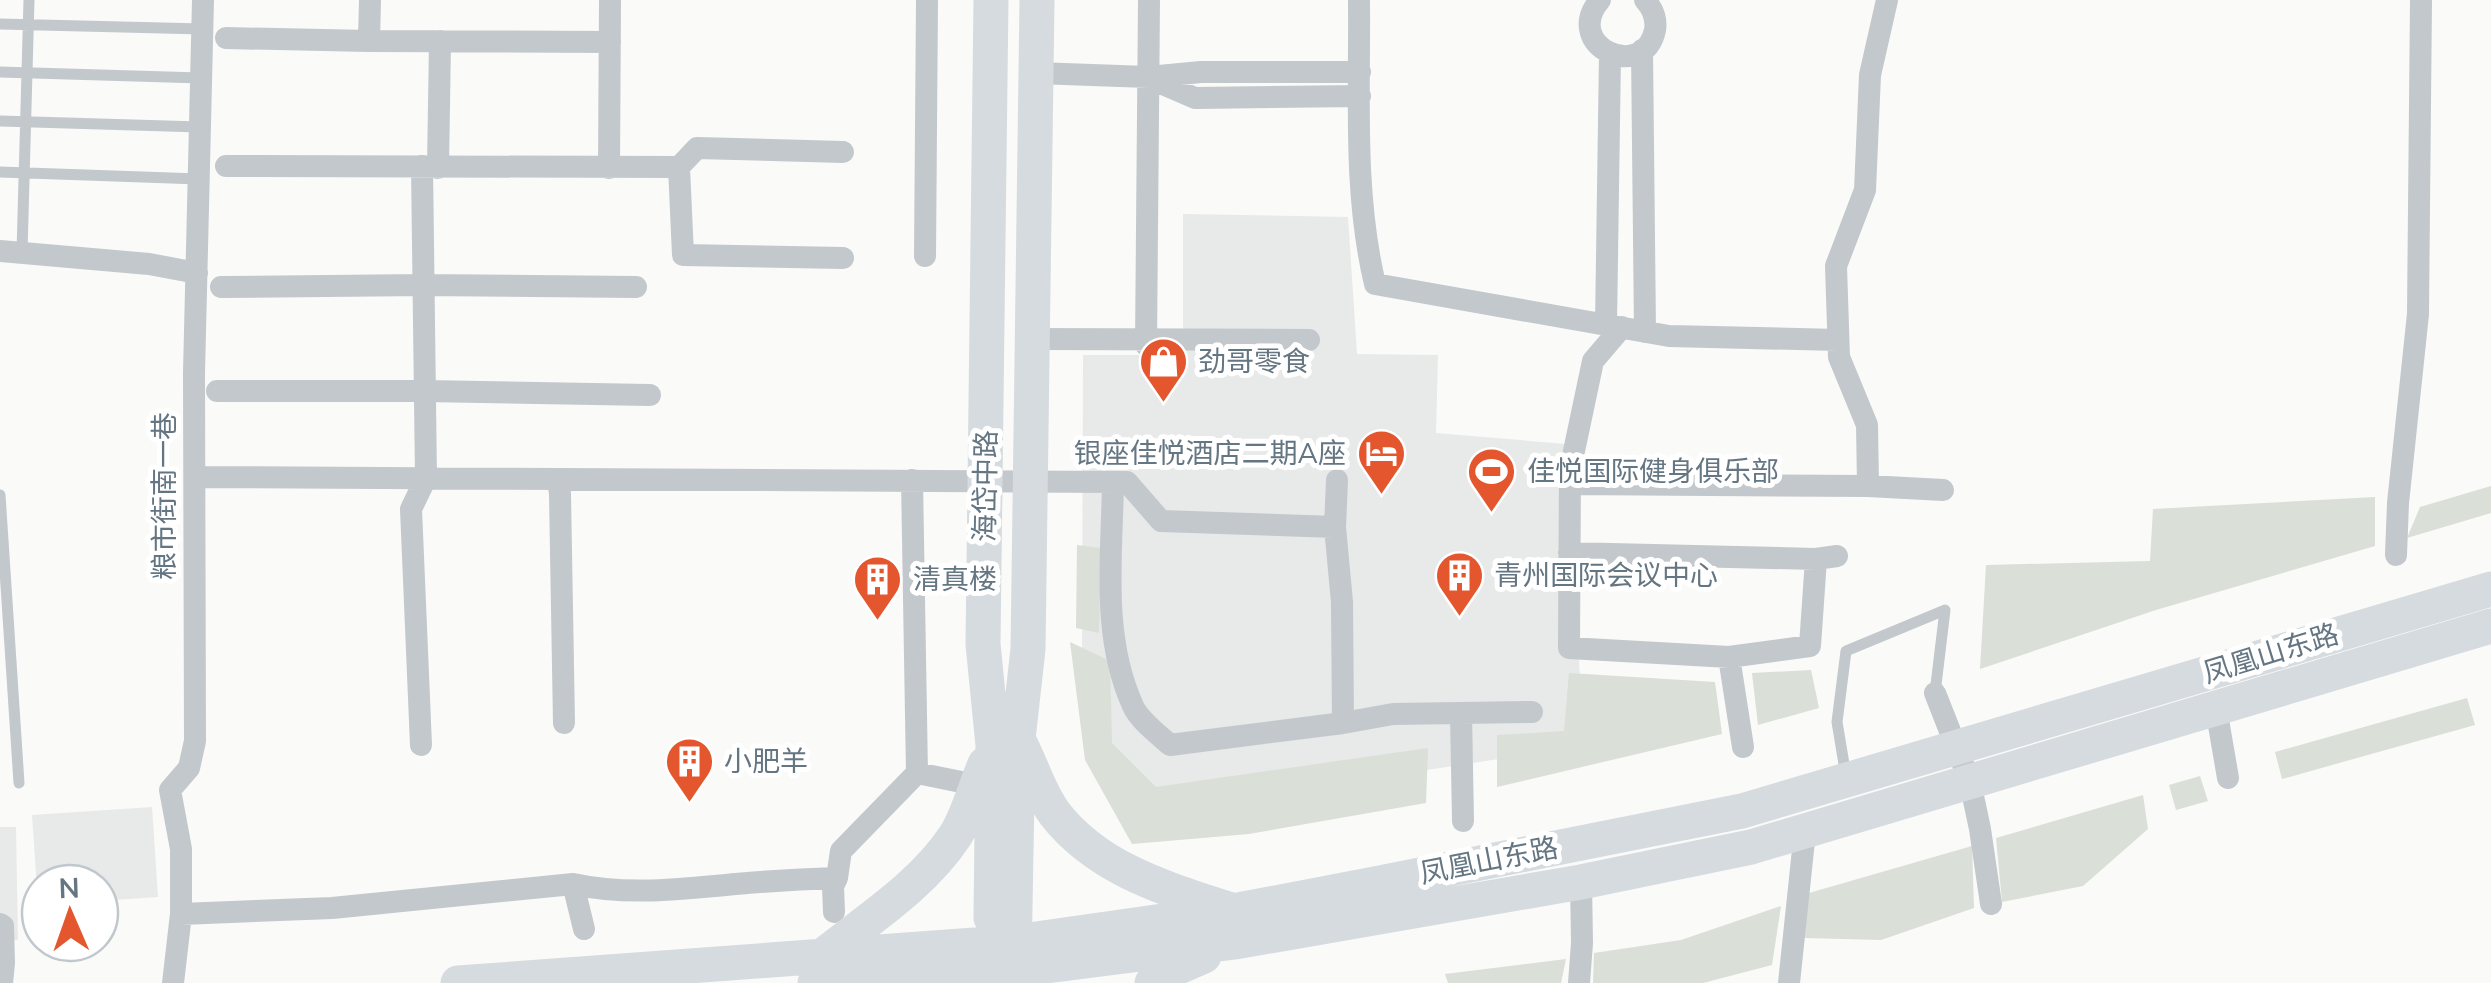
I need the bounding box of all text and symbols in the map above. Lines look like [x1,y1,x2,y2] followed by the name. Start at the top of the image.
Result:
[1137,336,1189,404] shop icon: 劲哥零食
[1198,343,1310,381] place label: 劲哥零食
[146,412,184,580] street label: 粮市街南一巷
[1355,428,1407,496] hotel icon: 银座佳悦酒店二期A座
[966,430,1006,542] street label: 海岱中路
[1074,435,1346,473] place label: 银座佳悦酒店二期A座
[1466,446,1518,514] sports icon: 佳悦国际健身俱乐部
[1527,453,1779,491] place label: 佳悦国际健身俱乐部
[1433,550,1485,618] building icon: 青州国际会议中心
[852,554,904,622] building icon: 清真楼
[1494,557,1718,595] place label: 青州国际会议中心
[913,561,997,599] place label: 清真楼
[2198,615,2344,693] street label: 凤凰山东路
[663,736,715,804] building icon: 小肥羊
[724,743,808,781] place label: 小肥羊
[1417,829,1561,893] street label: 凤凰山东路
[20,863,120,963] north arrow
[58,870,80,908] text: N

